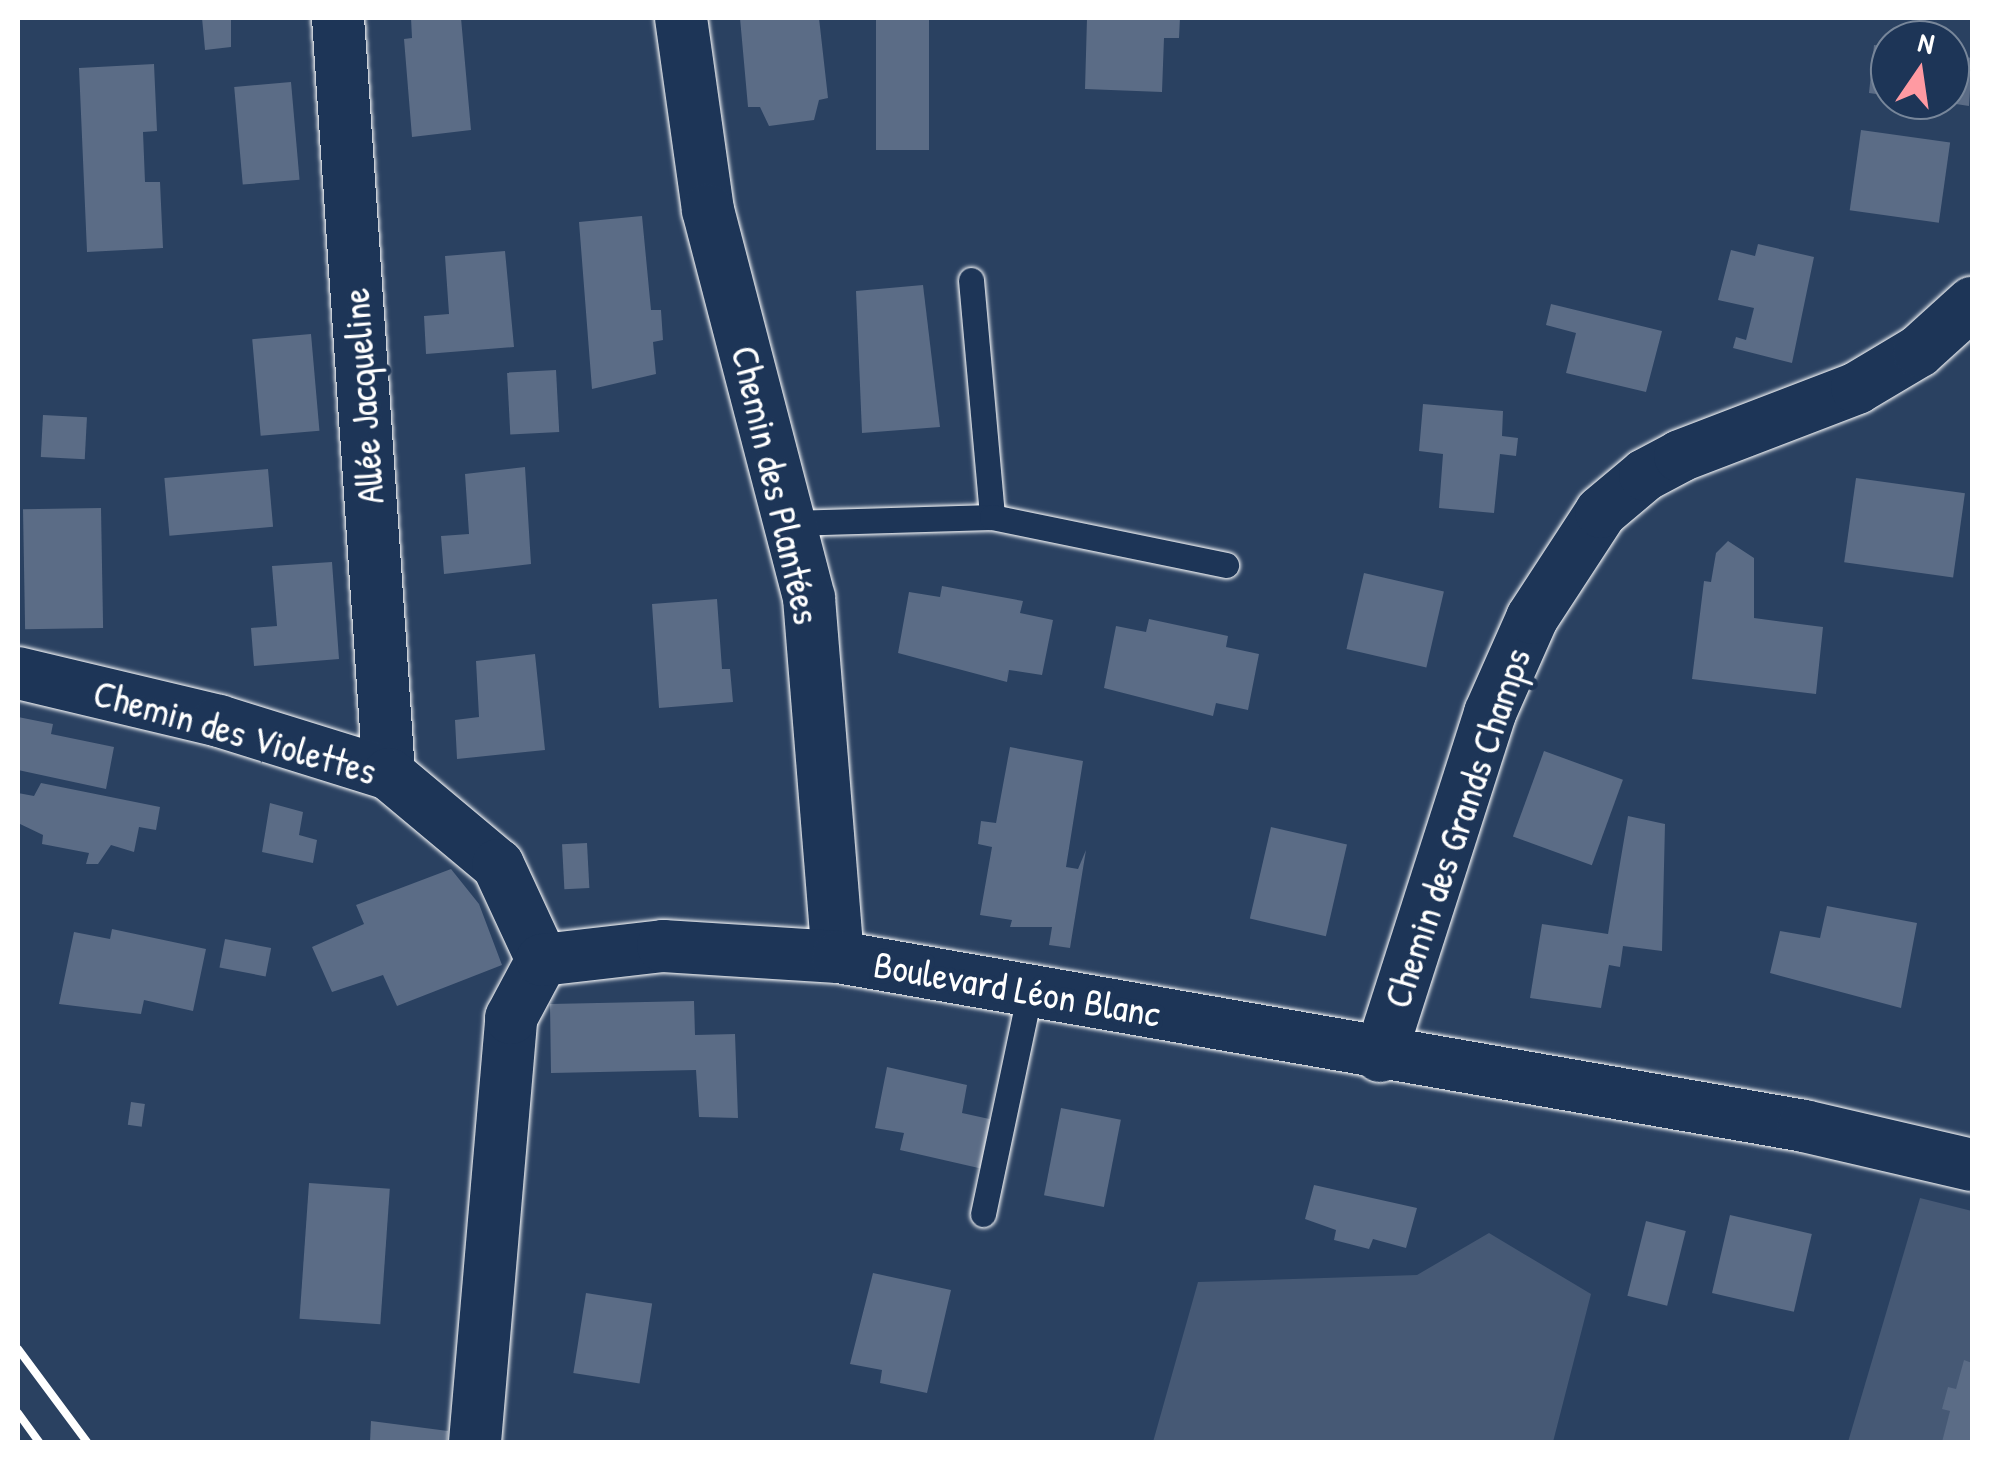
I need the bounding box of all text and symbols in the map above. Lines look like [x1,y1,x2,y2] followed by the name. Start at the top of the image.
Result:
[1870,20,1970,120] north arrow
[1915,23,1938,63] text: N
[333,286,393,506] street label: Allée Jacqueline
[722,342,830,628] street label: Chemin des Plantées
[1374,642,1540,1014] street label: Chemin des Grands Champs
[88,670,382,794] street label: Chemin des Violettes
[870,941,1164,1037] street label: Boulevard Léon Blanc

